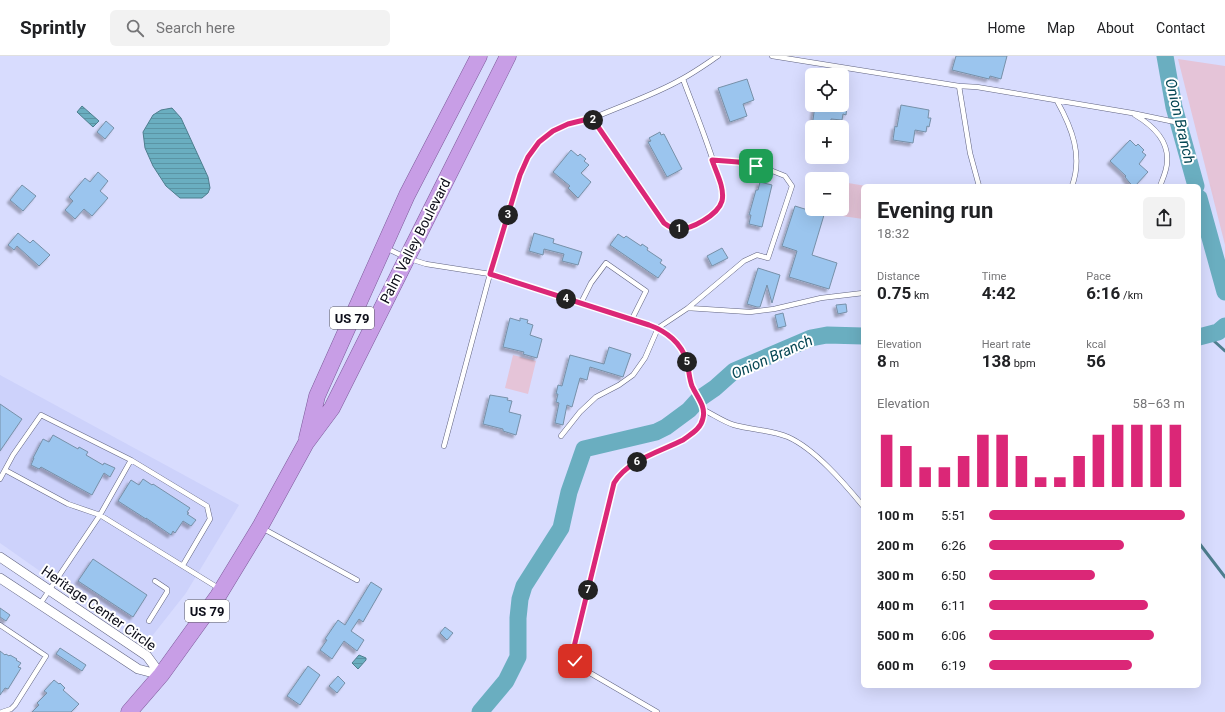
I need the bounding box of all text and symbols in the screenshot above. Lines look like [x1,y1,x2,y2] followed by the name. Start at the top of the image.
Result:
[110,10,390,46] search box
[20,16,86,39] text: Sprintly
[124,17,146,39] icon: search
[156,19,235,37] text: Search here
[987,20,1025,36] text: Home
[1047,20,1075,36] text: Map
[1097,20,1134,36] text: About
[1156,20,1205,36] text: Contact
[805,68,849,216] map controls
[805,68,849,112] button: locate
[1161,77,1199,165] water label: Onion Branch
[583,110,603,130] pin: 2
[590,113,596,126] text: 2
[805,120,849,164] button: +
[739,149,773,183] pin
[745,155,767,177] icon: arrive
[805,172,849,216] button: −
[377,176,453,306] street label: Palm Valley Boulevard
[1143,197,1185,239] button: share
[877,198,993,223] text: Evening run
[498,205,518,225] pin: 3
[505,208,511,221] text: 3
[669,219,689,239] pin: 1
[676,222,682,235] text: 1
[877,226,909,241] text: 18:32
[877,270,920,283] text: Distance
[982,270,1006,283] text: Time
[1086,270,1111,283] text: Pace
[877,283,911,303] text: 0.75
[982,283,1016,303] text: 4:42
[1086,283,1120,303] text: 6:16
[556,289,576,309] pin: 4
[911,289,929,302] text: km
[1120,289,1143,302] text: /km
[563,292,569,305] text: 4
[330,307,374,329] road number: US 79
[729,331,815,383] water label: Onion Branch
[877,338,922,351] text: Elevation
[982,338,1031,351] text: Heart rate
[1086,338,1106,351] text: kcal
[877,351,887,371] text: 8
[982,351,1011,371] text: 138
[1086,351,1106,371] text: 56
[677,352,697,372] pin: 5
[684,355,690,368] text: 5
[887,357,899,370] text: m
[1011,357,1036,370] text: bpm
[877,396,930,411] text: Elevation
[1133,396,1185,411] text: 58–63 m
[627,452,647,472] pin: 6
[634,455,640,468] text: 6
[877,508,914,523] text: 100 m
[941,508,966,523] text: 5:51
[877,538,914,553] text: 200 m
[941,538,966,553] text: 6:26
[39,562,159,654] street label: Heritage Center Circle
[877,568,914,583] text: 300 m
[941,568,966,583] text: 6:50
[578,580,598,600] pin: 7
[585,583,591,596] text: 7
[877,598,914,613] text: 400 m
[941,598,966,613] text: 6:11
[185,600,229,622] road number: US 79
[877,628,914,643] text: 500 m
[941,628,966,643] text: 6:06
[558,644,592,678] pin
[564,650,586,672] icon: check
[877,658,914,673] text: 600 m
[941,658,966,673] text: 6:19

